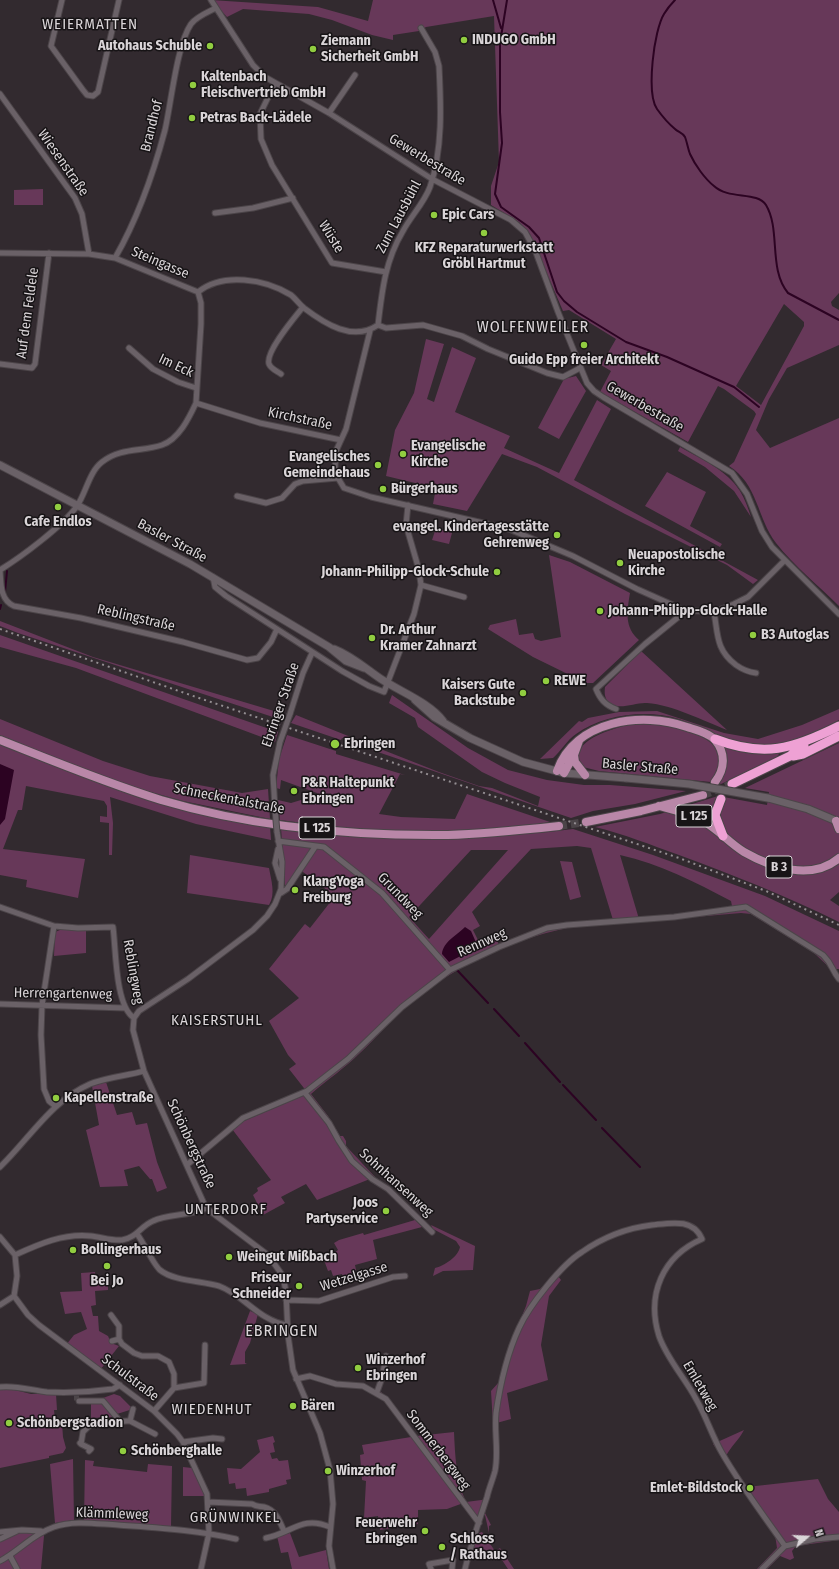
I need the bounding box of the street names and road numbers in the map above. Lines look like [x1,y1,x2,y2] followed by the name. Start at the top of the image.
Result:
[137,98,167,154] street label: Brandhof
[34,126,92,200] street label: Wiesenstraße
[386,131,468,189] street label: Gewerbestraße
[373,178,425,256] street label: Zum Lausbühl
[315,218,347,256] street label: Wüste
[129,243,191,283] street label: Steingasse
[13,266,43,360] street label: Auf dem Feldele
[156,351,196,381] street label: Im Eck
[603,378,687,436] street label: Gewerbestraße
[266,404,334,434] street label: Kirchstraße
[134,516,210,566] street label: Basler Straße
[96,601,176,635] street label: Reblingstraße
[259,660,303,750] street label: Ebringer Straße
[601,755,679,779] street label: Basler Straße
[172,780,286,818] street label: Schneckentalstraße
[676,805,712,827] road number: L 125
[299,817,335,839] road number: L 125
[766,856,792,878] road number: B 3
[374,869,426,923] street label: Grundweg
[455,925,509,961] street label: Rennweg
[119,938,147,1006] street label: Reblingweg
[14,985,112,1003] street label: Herrengartenweg
[163,1097,219,1191] street label: Schönbergstraße
[356,1145,436,1221] street label: Sohnhansenweg
[318,1259,390,1295] street label: Wetzelgasse
[98,1351,162,1405] street label: Schulstraße
[679,1358,721,1414] street label: Emletweg
[402,1407,474,1493] street label: Sommerbergweg
[75,1504,149,1524] street label: Klämmleweg

